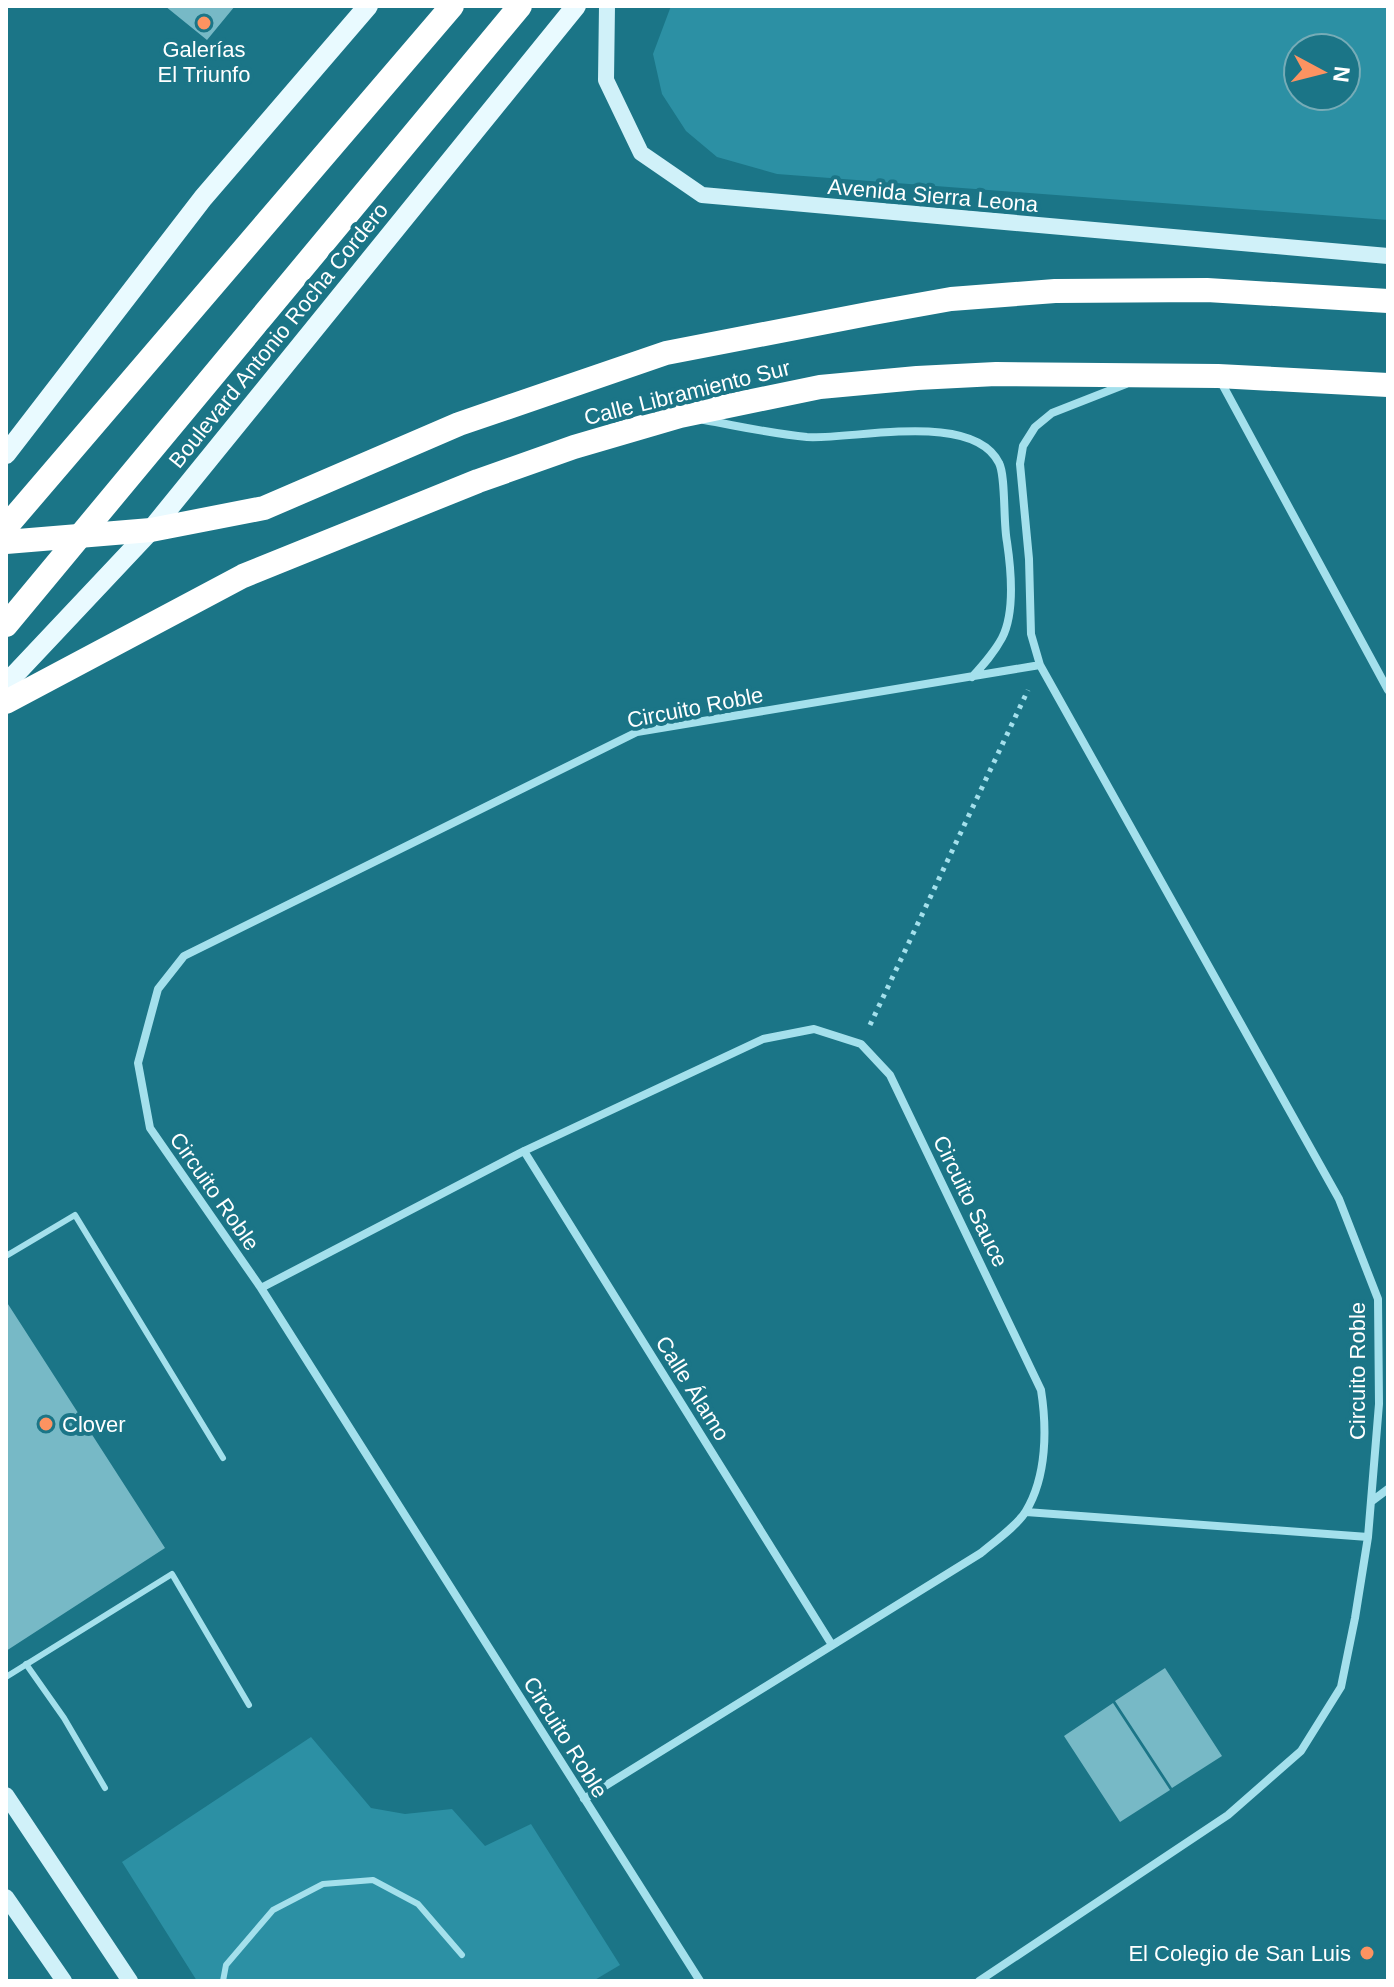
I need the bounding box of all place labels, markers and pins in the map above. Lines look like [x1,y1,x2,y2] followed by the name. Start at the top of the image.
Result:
[195,14,213,32] marker: Galerías El Triunfo
[158,37,250,87] place label: Galerías El Triunfo
[62,1412,126,1437] place label: Clover
[37,1415,55,1433] marker: Clover
[1128,1941,1351,1966] place label: El Colegio de San Luis
[1358,1944,1376,1962] marker: El Colegio de San Luis

